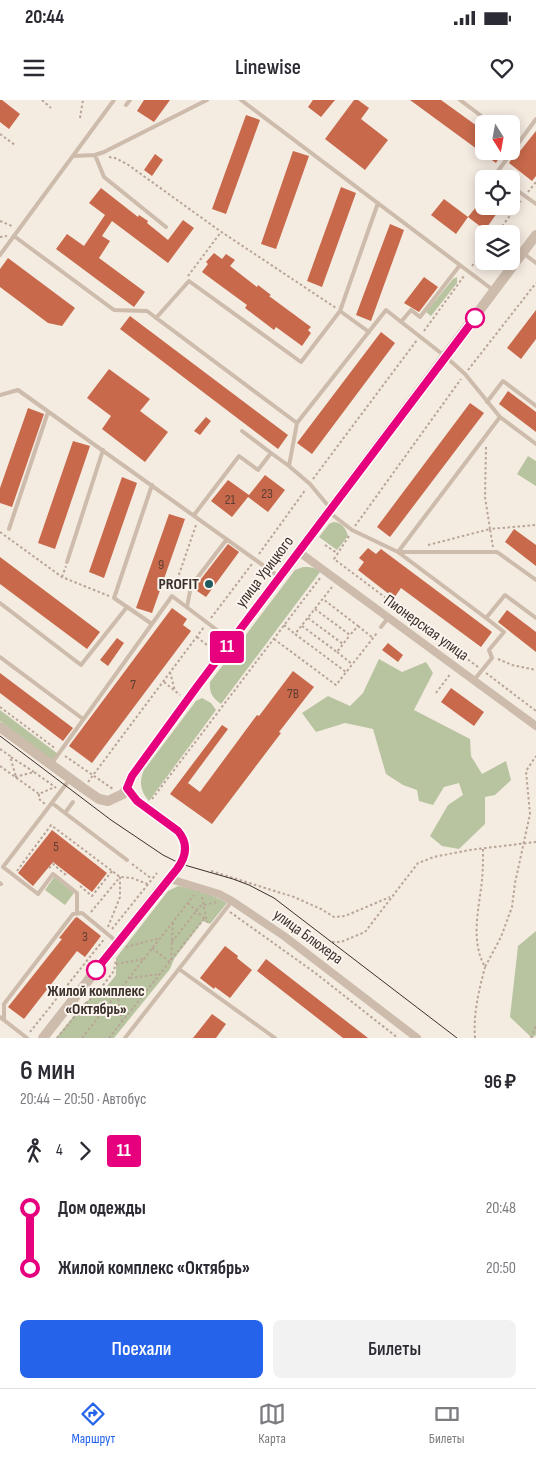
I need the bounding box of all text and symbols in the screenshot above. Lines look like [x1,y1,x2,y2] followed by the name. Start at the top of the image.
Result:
[25,6,64,29] text: 20:44
[20,54,48,82] icon: menu
[235,54,301,81] text: Linewise
[488,54,516,82] icon: heart
[475,115,520,160] north arrow
[475,115,520,270] map controls
[475,170,520,215] button: locate
[475,225,520,270] button: layers
[465,308,485,328] unlabelled marker
[261,485,273,502] house number: 23
[225,491,235,508] house number: 21
[232,533,298,611] street label: улица Урицкого
[158,556,164,573] house number: 9
[159,575,199,594] place label: PROFIT
[203,578,215,590] marker: PROFIT
[380,591,472,665] street label: Пионерская улица
[204,631,250,663] line badge: 11
[220,636,234,657] text: 11
[130,676,136,693] house number: 7
[287,685,299,702] house number: 7В
[53,838,59,855] house number: 5
[269,905,347,969] street label: улица Блюхера
[82,928,88,945] house number: 3
[86,960,106,980] marker: Жилой комплекс «Октябрь»
[47,982,145,1019] place label: Жилой комплекс «Октябрь»
[20,1054,75,1087] text: 6 мин
[484,1071,516,1094] text: 96 ₽
[20,1090,146,1109] text: 20:44 – 20:50 · Автобус
[20,1137,48,1165] icon: walk
[71,1137,99,1165] icon: forward
[117,1140,131,1161] text: 11
[56,1141,63,1160] text: 4
[58,1197,146,1220] text: Дом одежды
[486,1199,516,1218] text: 20:48
[58,1257,250,1280] text: Жилой комплекс «Октябрь»
[486,1259,516,1278] text: 20:50
[20,1320,263,1378] button: Поехали
[273,1320,516,1378] button: Билеты
[71,1400,115,1447] tab: Маршрут
[258,1400,286,1447] tab: Карта
[429,1400,465,1447] tab: Билеты

